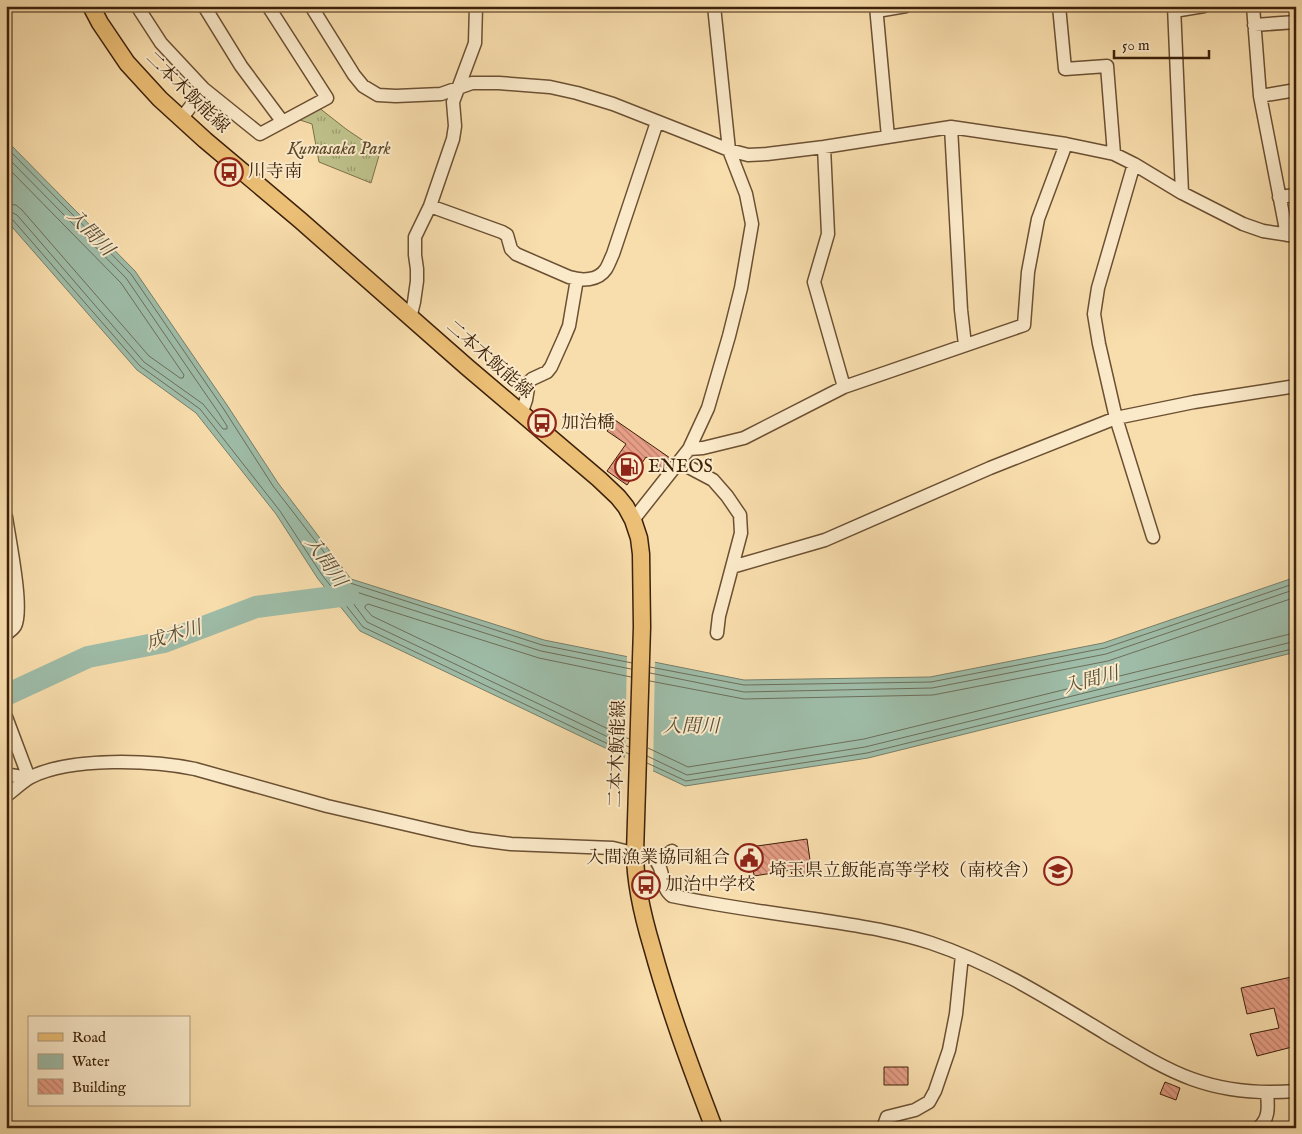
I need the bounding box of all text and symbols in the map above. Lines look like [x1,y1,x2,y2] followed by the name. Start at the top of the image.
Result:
[1114,28,1210,60] scale bar
[1122,36,1150,55] text: 50 m
[140,47,234,139] street label: 二本木飯能線
[286,138,391,161] park label: Kumasaka Park
[214,157,244,187] bus stop icon: 川寺南
[248,161,302,184] place label: 川寺南
[62,204,120,263] water label: 入間川
[441,316,537,404] street label: 二本木飯能線
[527,408,557,438] bus stop icon: 加治橋
[561,412,615,435] place label: 加治橋
[614,452,644,482] fuel station icon: ENEOS
[648,456,713,479] place label: ENEOS
[299,532,352,594] water label: 入間川
[143,616,207,656] water label: 成木川
[1060,662,1124,700] water label: 入間川
[605,700,631,808] street label: 二本木飯能線
[662,715,721,739] water label: 入間川
[734,843,764,873] public building icon: 入間漁業協同組合
[586,847,730,870] place label: 入間漁業協同組合
[1043,856,1073,886] school or university icon: 埼玉県立飯能高等学校（南校舎）
[769,860,1039,883] place label: 埼玉県立飯能高等学校（南校舎）
[631,870,661,900] bus stop icon: 加治中学校
[665,874,755,897] place label: 加治中学校
[28,1016,190,1106] legend
[72,1028,107,1047] text: Road
[72,1052,110,1071] text: Water
[72,1078,127,1097] text: Building

